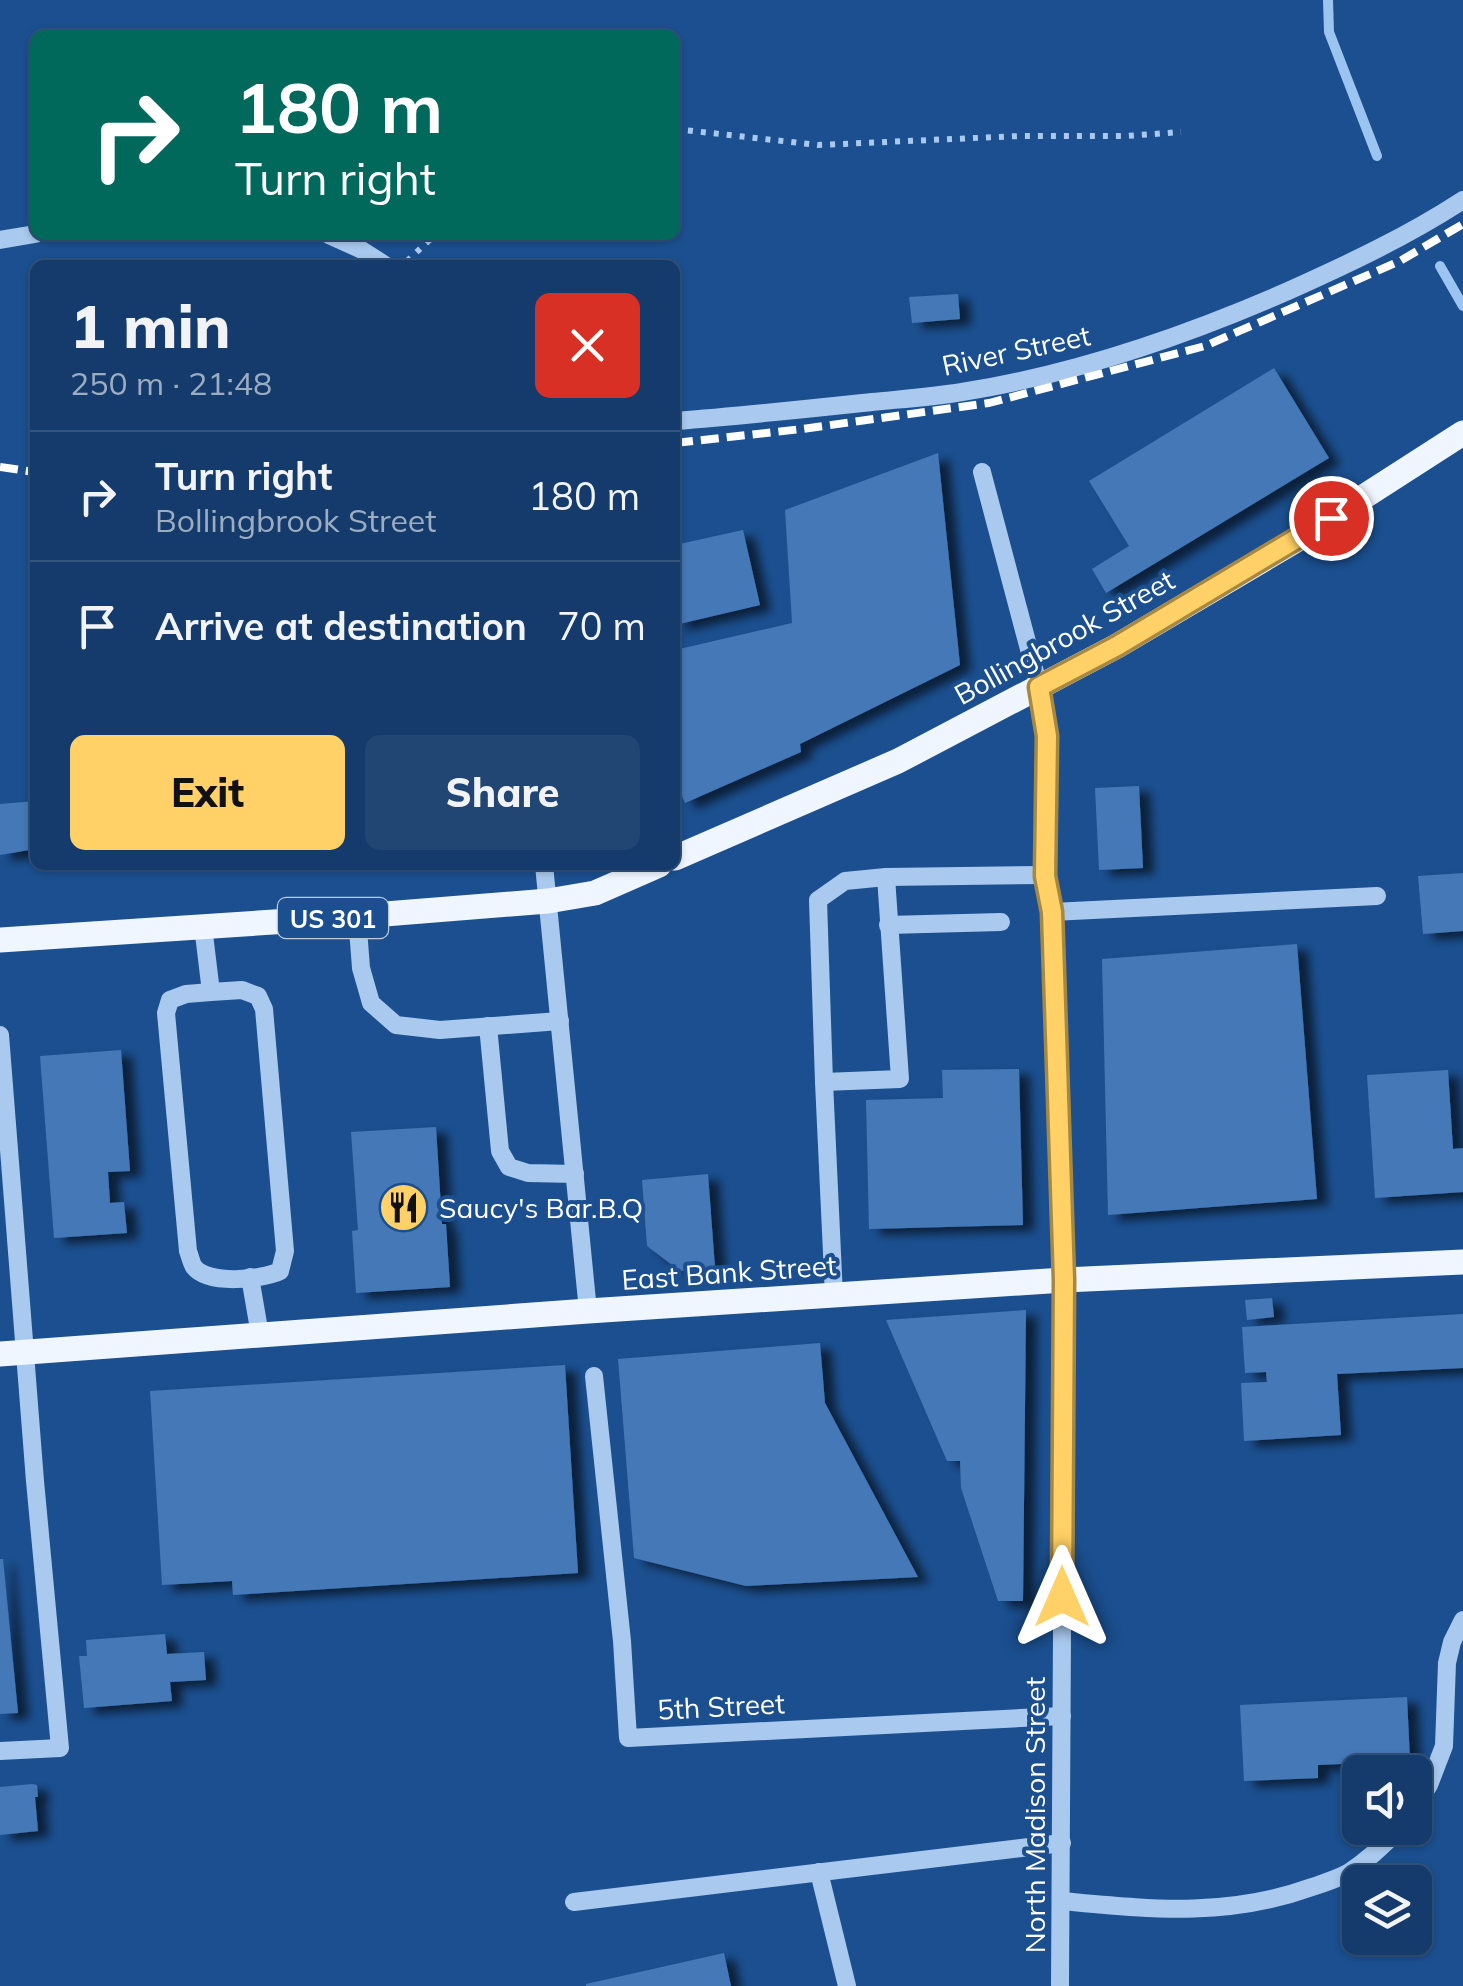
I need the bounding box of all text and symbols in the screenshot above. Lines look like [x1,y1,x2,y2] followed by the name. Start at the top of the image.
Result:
[235,63,443,151] text: 180 m
[70,70,200,200] icon: right
[235,150,436,206] text: Turn right
[70,288,231,363] text: 1 min
[535,293,640,398] button: close
[939,317,1094,383] street label: River Street
[70,363,272,403] text: 250 m · 21:48
[155,452,332,500] text: Turn right
[70,469,125,524] icon: right
[528,472,640,520] text: 180 m
[1289,476,1374,561] pin
[1304,491,1359,546] icon: arrive
[155,500,436,540] text: Bollingbrook Street
[948,562,1180,712] street label: Bollingbrook Street
[70,599,125,654] icon: arrive
[155,602,527,650] text: Arrive at destination
[557,602,646,650] text: 70 m
[70,735,345,850] button: Exit
[365,735,640,850] button: Share
[278,898,388,938] road number: US 301
[378,1181,430,1233] restaurant icon: Saucy's Bar.B.Q
[439,1190,643,1225] place label: Saucy's Bar.B.Q
[620,1247,838,1297] street label: East Bank Street
[1010,1545,1114,1649] position arrow
[1017,1676,1052,1953] street label: North Madison Street
[656,1685,786,1727] street label: 5th Street
[1342,1755,1432,1955] map controls
[1342,1755,1432,1845] button: sound
[1342,1865,1432,1955] button: layers

